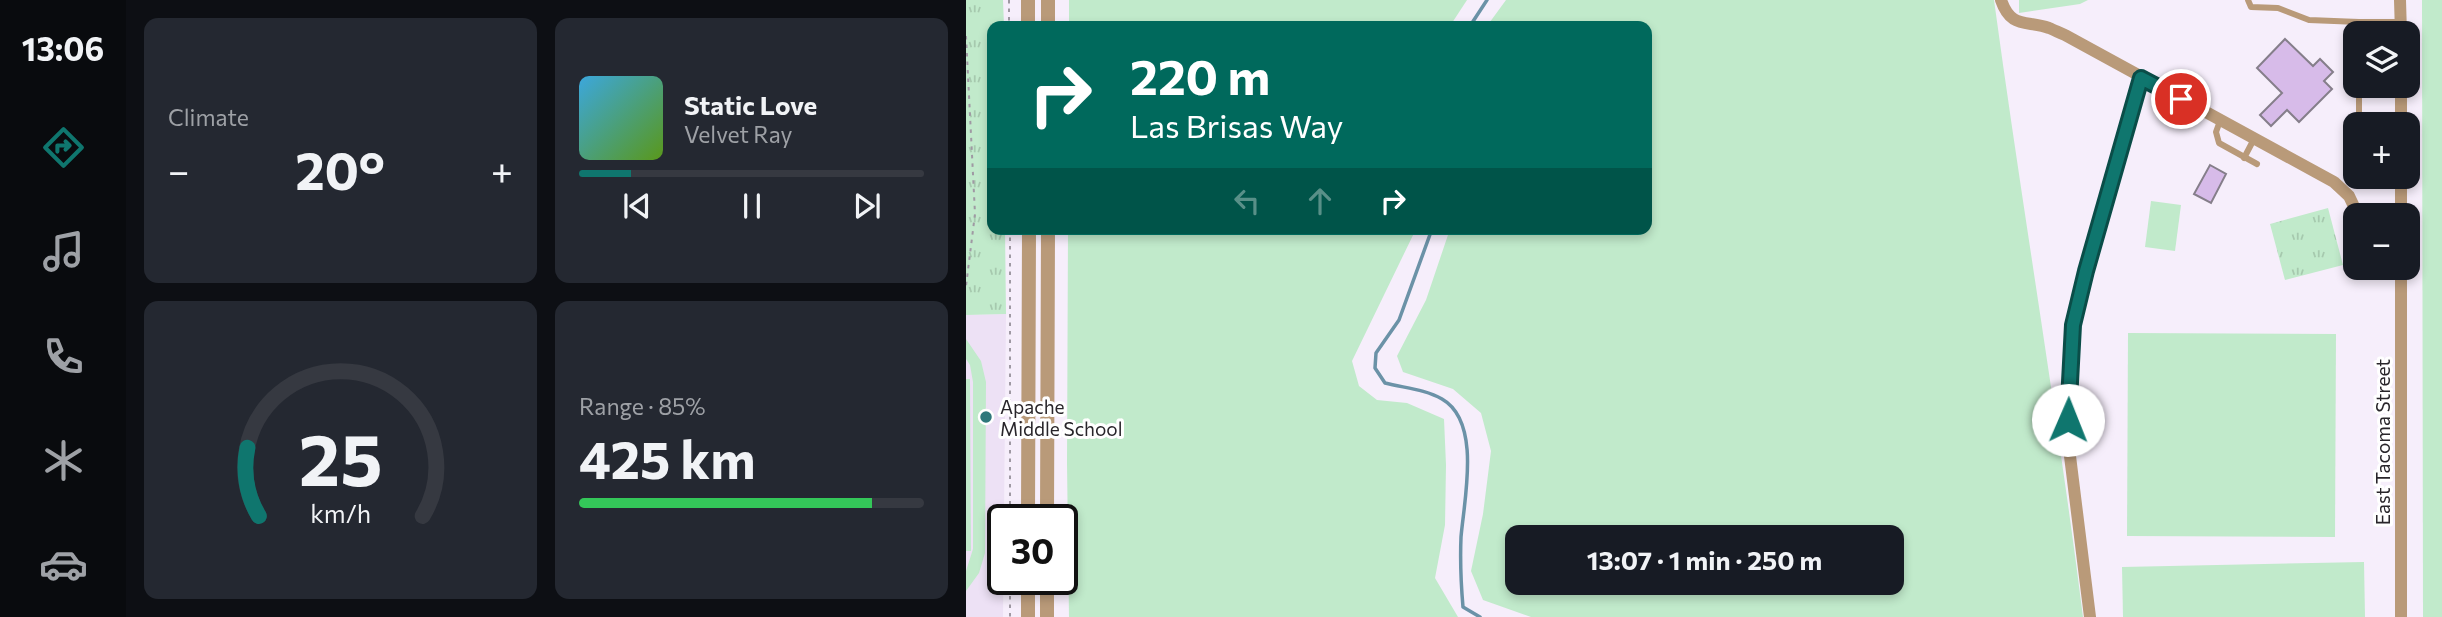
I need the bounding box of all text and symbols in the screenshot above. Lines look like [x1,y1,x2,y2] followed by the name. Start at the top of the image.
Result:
[2343,21,2420,280] map controls
[2343,21,2420,98] button: layers
[22,28,104,68] text: 13:06
[1130,45,1270,105] text: 220 m
[1015,49,1106,140] icon: right
[2151,69,2211,129] pin
[2162,80,2200,118] icon: arrive
[684,89,817,120] text: Static Love
[168,103,249,131] text: Climate
[1130,105,1343,145] text: Las Brisas Way
[2343,112,2420,189] button: +
[684,120,792,148] text: Velvet Ray
[39,123,88,172] icon: directions
[295,137,385,201] text: 20°
[168,146,190,193] text: −
[491,146,513,193] text: +
[1228,182,1266,220] icon: left
[1301,182,1339,220] icon: ahead
[1374,182,1412,220] icon: right
[618,187,656,225] icon: previous
[733,187,771,225] icon: pause
[848,187,886,225] icon: next
[2343,203,2420,280] button: −
[39,227,88,276] icon: music
[39,332,88,381] icon: phone
[2371,359,2394,525] street label: East Tacoma Street
[2031,383,2105,457] position arrow
[579,392,706,420] text: Range · 85%
[1000,395,1122,440] place label: Apache Middle School
[978,409,994,425] marker: Apache Middle School
[299,412,382,501] text: 25
[579,426,756,490] text: 425 km
[39,436,88,485] icon: climate
[310,498,371,528] text: km/h
[987,504,1078,595] speed limit sign: 30
[39,540,88,589] icon: car
[1587,544,1822,575] text: 13:07 · 1 min · 250 m

